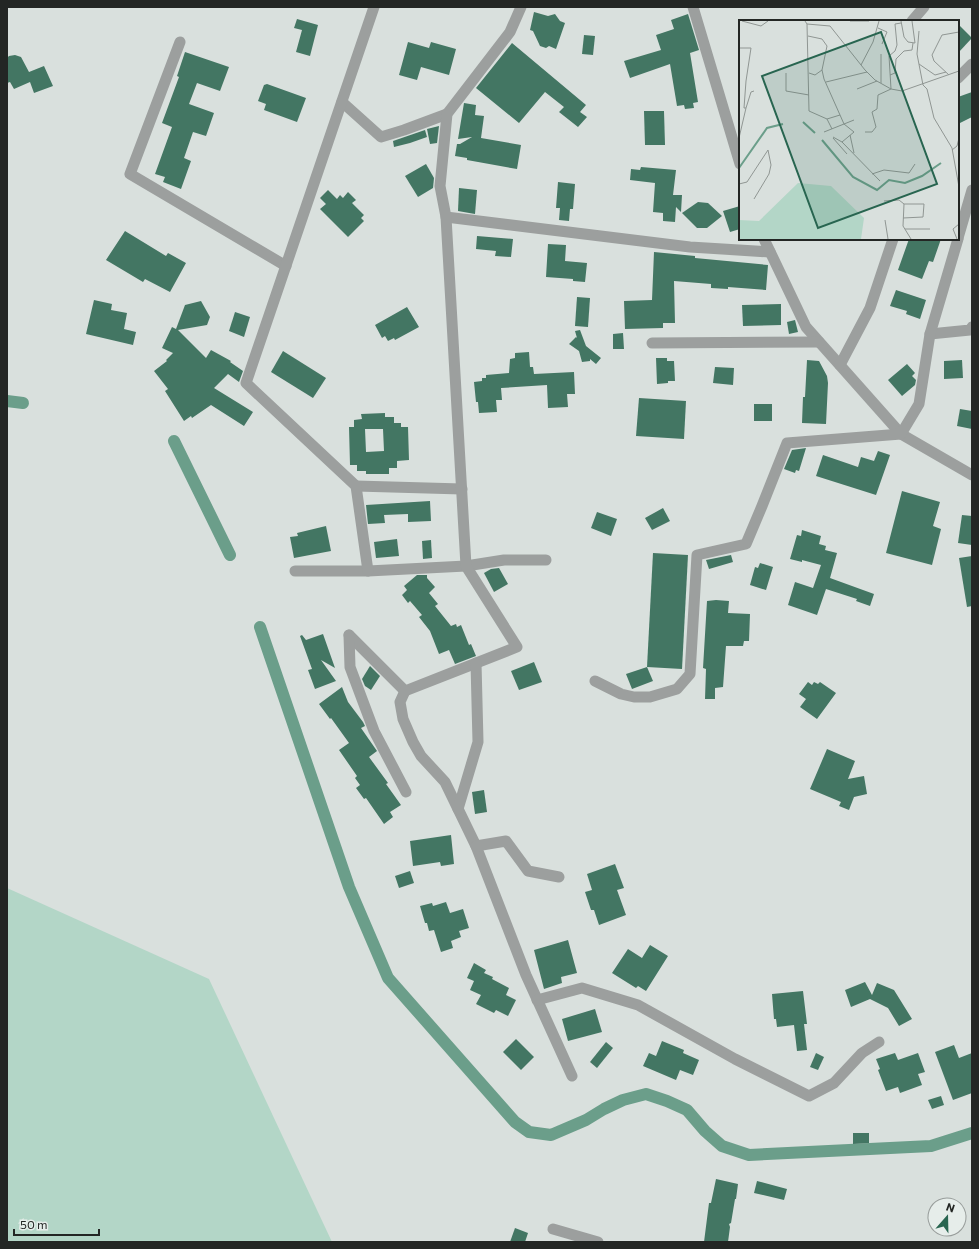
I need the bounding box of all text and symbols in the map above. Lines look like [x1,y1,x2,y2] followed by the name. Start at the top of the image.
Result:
[739,20,959,240] inset map
[927,1197,967,1237] north arrow
[944,1200,957,1215] text: N
[14,1211,99,1237] scale bar
[20,1217,48,1231] text: 50 m

